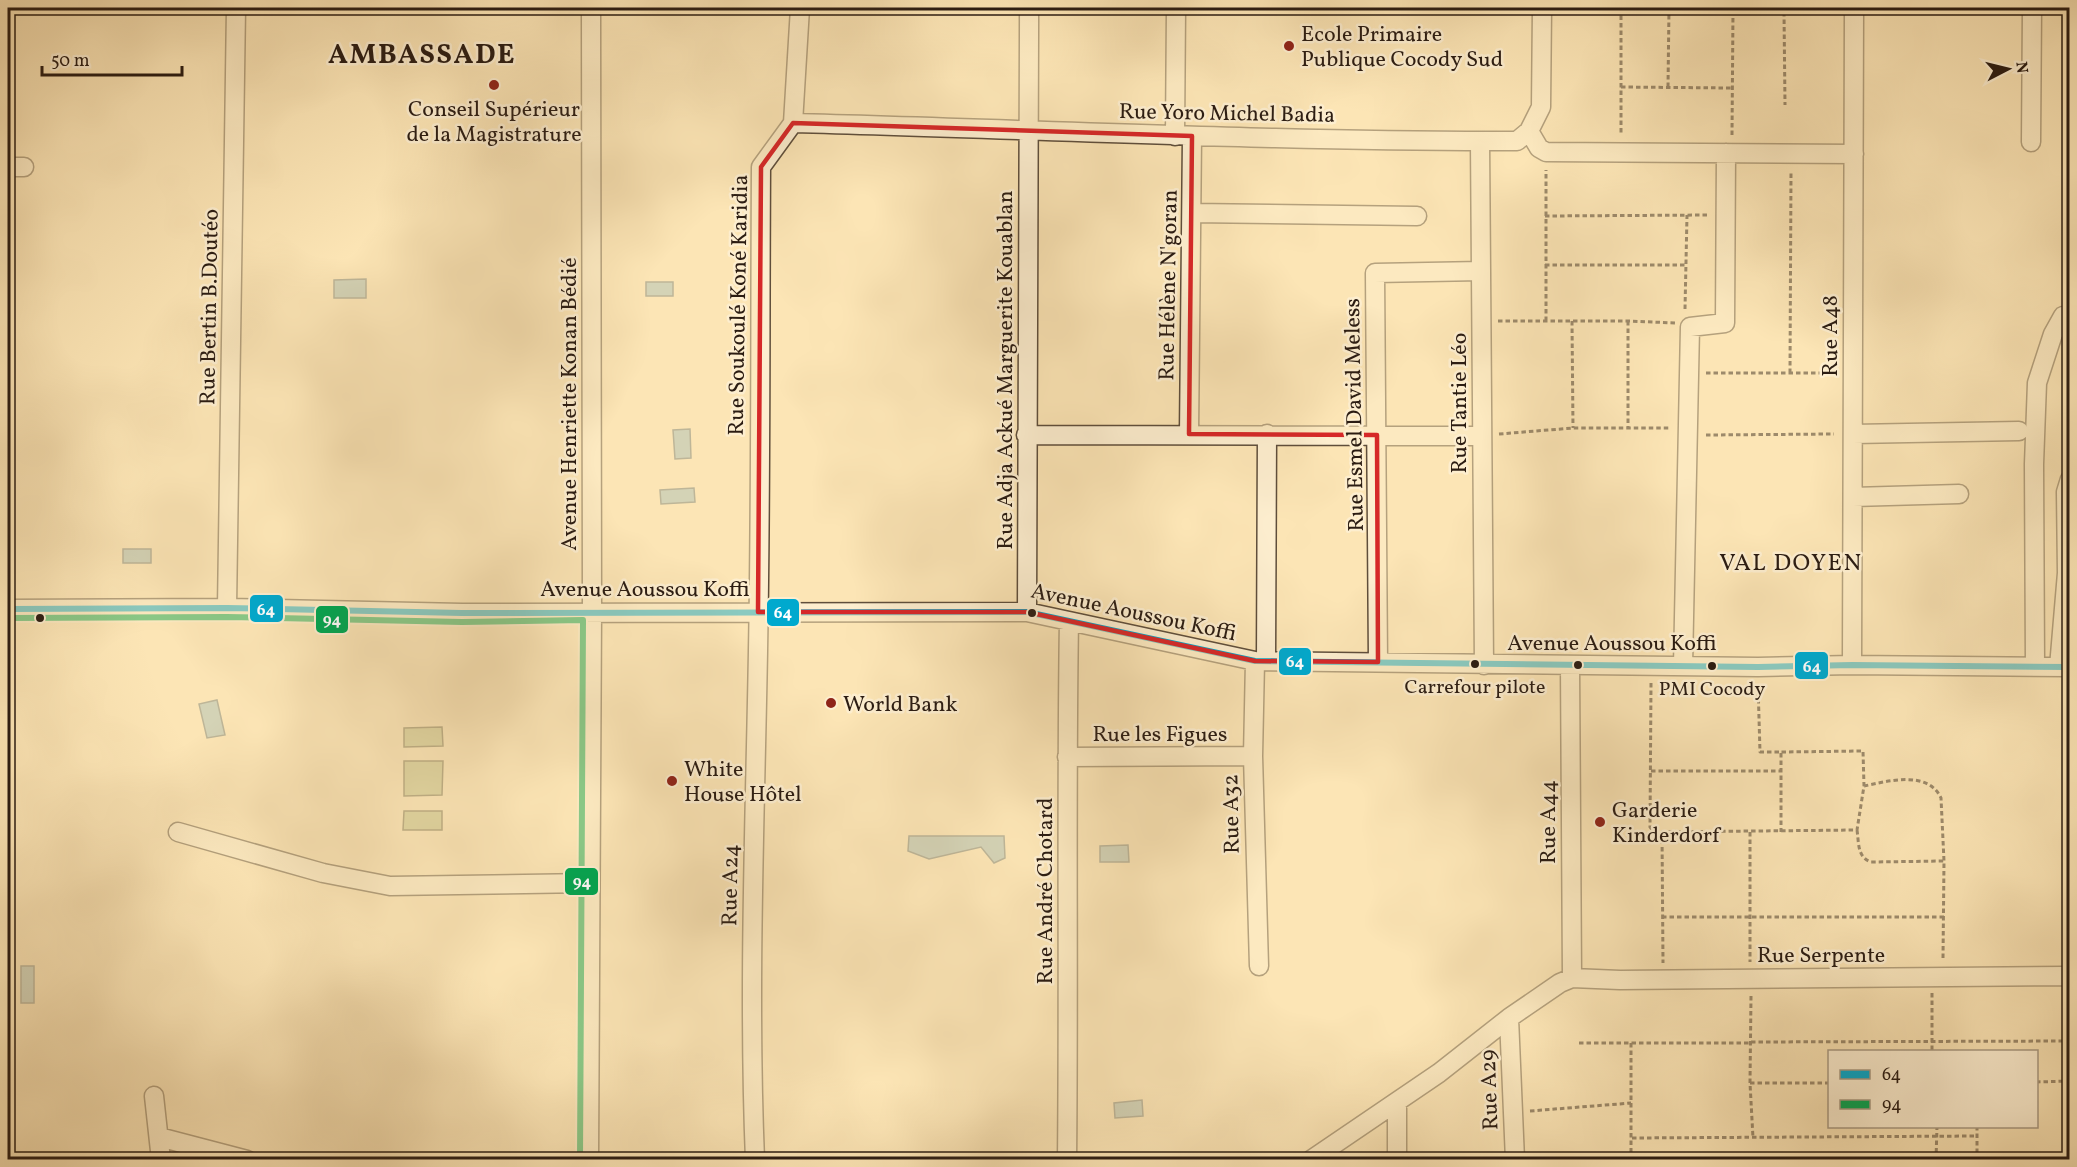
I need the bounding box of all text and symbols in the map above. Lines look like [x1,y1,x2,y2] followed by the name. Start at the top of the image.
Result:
[1301,20,1503,76] place label: Ecole Primaire Publique Cocody Sud
[328,36,516,75] district label: AMBASSADE
[42,39,182,77] scale bar
[1282,39,1296,53] marker: Ecole Primaire Publique Cocody Sud
[1978,39,2038,99] north arrow
[51,49,90,74] text: 50 m
[2009,60,2033,75] text: N
[487,78,501,92] marker: Conseil Supérieur de la Magistrature
[406,95,582,151] place label: Conseil Supérieur de la Magistrature
[1119,97,1335,132] street label: Rue Yoro Michel Badia
[722,174,757,436] street label: Rue Soukoulé Koné Karidia
[1152,189,1187,381] street label: Rue Hélène N'goran
[991,190,1022,550] street label: Rue Adja Ackué Marguerite Kouablan
[193,209,228,405] street label: Rue Bertin B.Doutéo
[555,257,586,551] street label: Avenue Henriette Konan Bédié
[1816,295,1847,377] street label: Rue A48
[1338,298,1373,532] street label: Rue Esmel David Meless
[1445,333,1476,473] street label: Rue Tantie Léo
[1719,547,1863,581] district label: VAL DOYEN
[540,575,750,606] street label: Avenue Aoussou Koffi
[1028,577,1239,650] street label: Avenue Aoussou Koffi
[249,594,284,623] line badge: 64
[766,598,800,627] line badge: 64
[257,600,275,622] text: 64
[774,603,792,625] text: 64
[315,605,349,634] line badge: 94
[1026,607,1038,619] unlabelled marker
[323,610,341,632] text: 94
[34,612,46,624] unlabelled marker
[1507,629,1717,660] street label: Avenue Aoussou Koffi
[1278,647,1312,676] line badge: 64
[1794,651,1829,680] line badge: 64
[1286,652,1304,674] text: 64
[1803,657,1821,679] text: 64
[1469,658,1481,670] marker: Carrefour pilote
[1572,659,1584,671] unlabelled marker
[1706,660,1718,672] marker: PMI Cocody
[1405,674,1545,702] place label: Carrefour pilote
[1659,676,1766,704] place label: PMI Cocody
[843,690,957,721] place label: World Bank
[824,696,838,710] marker: World Bank
[1093,720,1227,751] street label: Rue les Figues
[684,755,802,811] place label: White House Hôtel
[665,774,679,788] marker: White House Hôtel
[1216,774,1249,854] street label: Rue A32
[1534,780,1565,864] street label: Rue A44
[1612,796,1722,852] place label: Garderie Kinderdorf
[1031,798,1062,984] street label: Rue André Chotard
[1593,815,1607,829] marker: Garderie Kinderdorf
[715,844,748,926] street label: Rue A24
[564,867,599,896] line badge: 94
[573,872,591,894] text: 94
[1757,941,1885,972] street label: Rue Serpente
[1474,1049,1507,1131] street label: Rue A29
[1828,1050,2038,1128] legend
[1882,1063,1901,1088] text: 64
[1882,1093,1902,1118] text: 94

